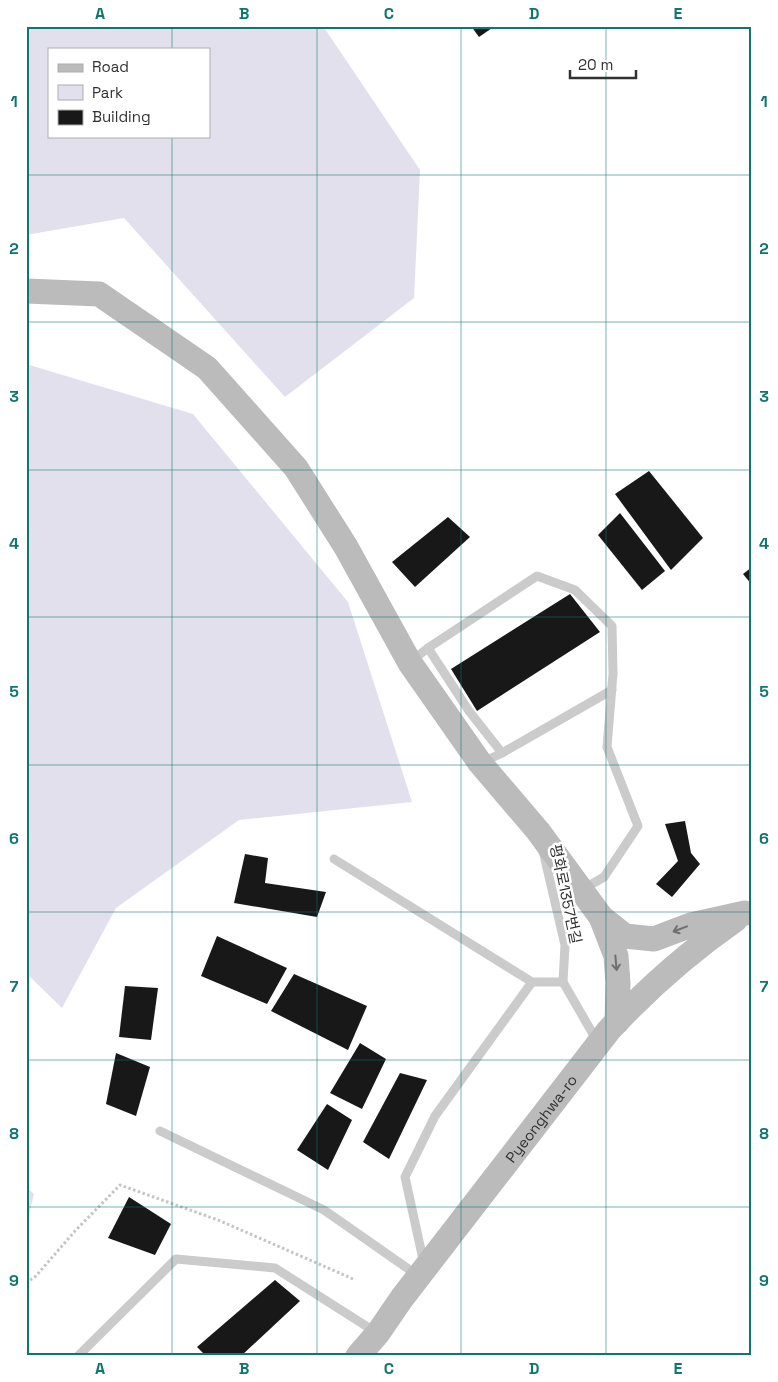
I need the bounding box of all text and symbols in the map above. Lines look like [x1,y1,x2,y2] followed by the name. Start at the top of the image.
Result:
[95,3,105,24] text: A
[239,3,249,24] text: B
[384,3,394,24] text: C
[529,3,539,24] text: D
[674,3,683,24] text: E
[48,48,210,138] legend
[570,48,637,80] scale bar
[578,55,613,74] text: 20 m
[92,57,129,76] text: Road
[92,83,123,102] text: Park
[10,91,18,112] text: 1
[760,91,768,112] text: 1
[92,107,151,126] text: Building
[9,238,19,259] text: 2
[759,238,769,259] text: 2
[9,386,19,407] text: 3
[759,386,769,407] text: 3
[9,533,19,554] text: 4
[759,533,769,554] text: 4
[9,681,19,702] text: 5
[759,681,769,702] text: 5
[9,828,19,849] text: 6
[759,828,769,849] text: 6
[546,842,586,946] street label: 평화로1357번길
[673,925,689,934] one-way arrow
[611,955,621,971] one-way arrow
[10,976,19,997] text: 7
[760,976,769,997] text: 7
[501,1070,581,1166] street label: Pyeonghwa-ro
[9,1123,19,1144] text: 8
[759,1123,769,1144] text: 8
[9,1270,19,1291] text: 9
[759,1270,769,1291] text: 9
[95,1358,105,1379] text: A
[239,1358,249,1379] text: B
[384,1358,394,1379] text: C
[529,1358,539,1379] text: D
[674,1358,683,1379] text: E

